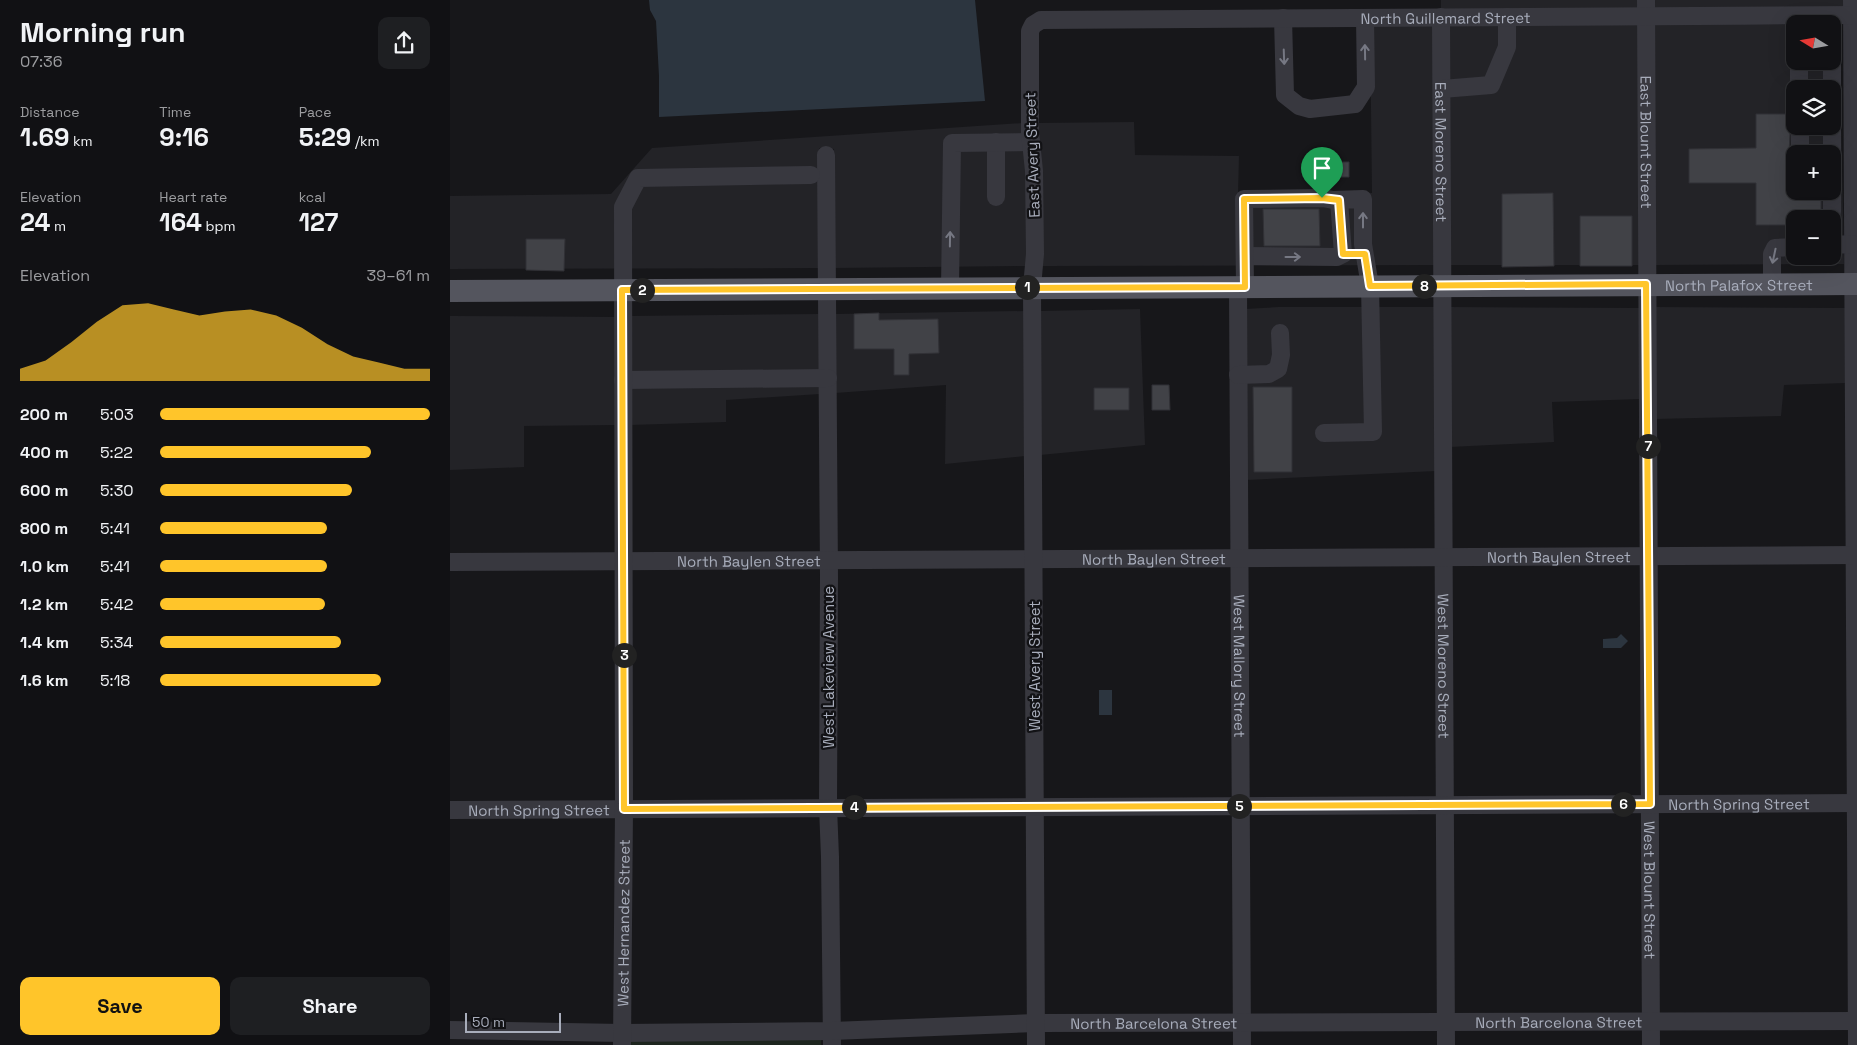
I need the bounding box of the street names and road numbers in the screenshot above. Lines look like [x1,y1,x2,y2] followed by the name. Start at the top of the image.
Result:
[1360,7,1531,28] street label: North Guillemard Street
[1637,75,1656,209] street label: East Blount Street
[1432,82,1451,222] street label: East Moreno Street
[1020,92,1044,218] street label: East Avery Street
[1665,275,1813,294] street label: North Palafox Street
[1487,547,1631,566] street label: North Baylen Street
[1082,549,1226,568] street label: North Baylen Street
[677,551,821,570] street label: North Baylen Street
[819,586,838,748] street label: West Lakeview Avenue
[1434,593,1454,739] street label: West Moreno Street
[1230,594,1250,738] street label: West Mallory Street
[1025,601,1044,731] street label: West Avery Street
[1668,794,1810,813] street label: North Spring Street
[468,800,610,819] street label: North Spring Street
[1640,821,1660,959] street label: West Blount Street
[613,839,633,1007] street label: West Hernandez Street
[1475,1012,1643,1031] street label: North Barcelona Street
[1070,1013,1238,1032] street label: North Barcelona Street

